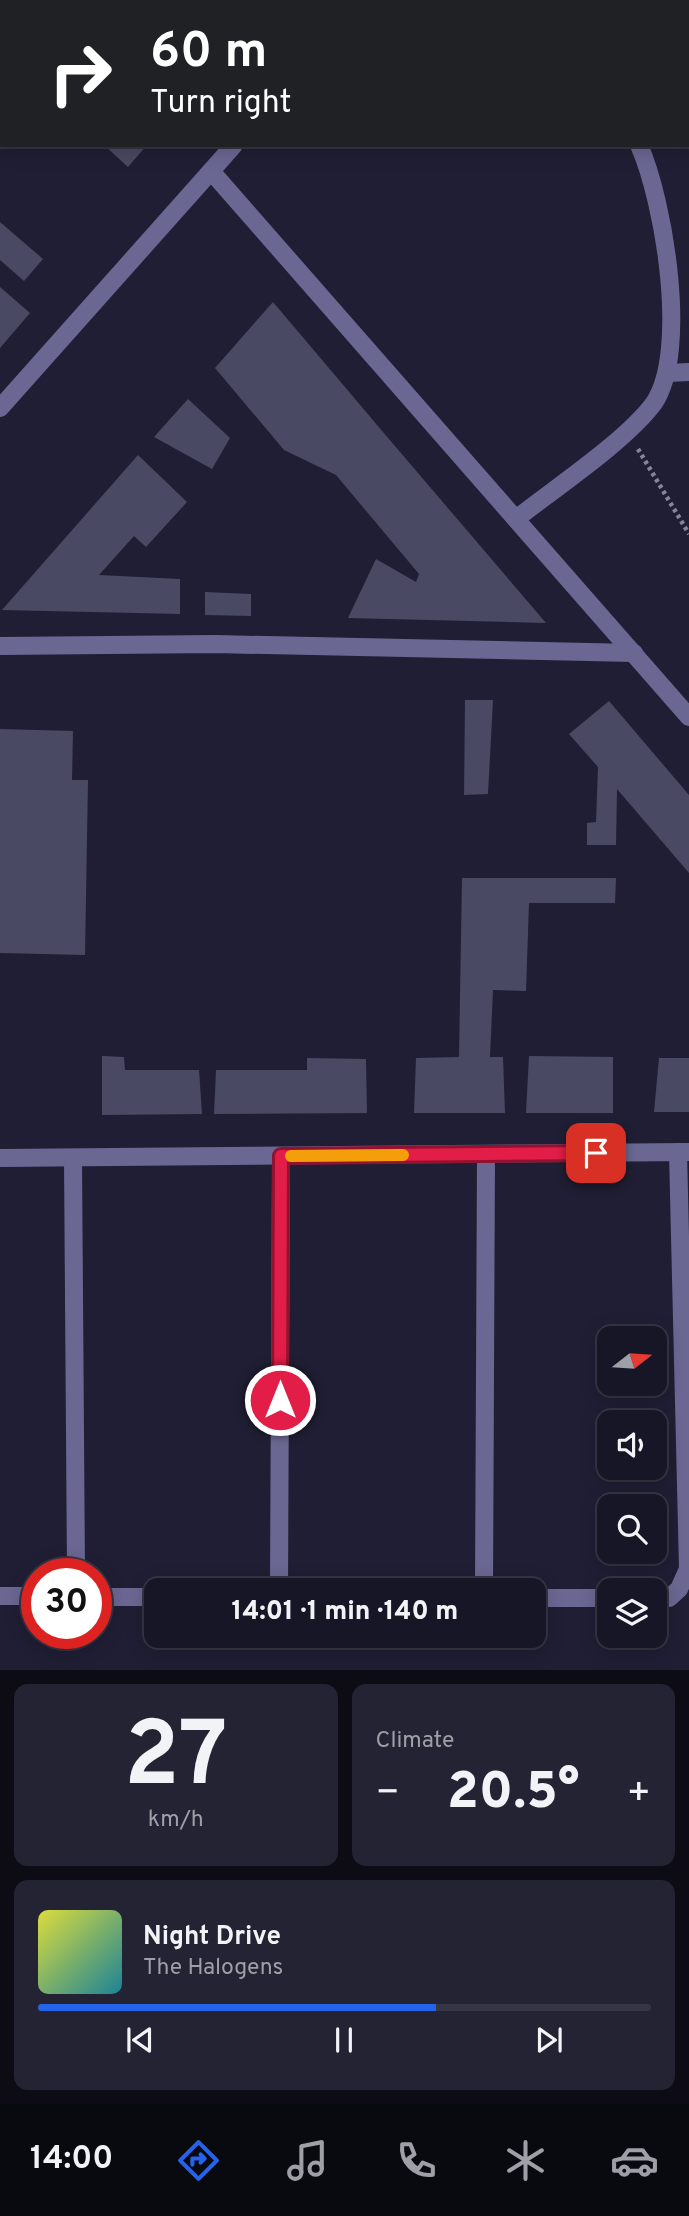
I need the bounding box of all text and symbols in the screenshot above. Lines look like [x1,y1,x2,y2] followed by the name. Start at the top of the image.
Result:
[150,23,268,85] text: 60 m
[35,28,126,119] icon: right
[150,84,292,124] text: Turn right
[566,1123,626,1183] pin
[577,1134,615,1172] icon: arrive
[597,1326,667,1396] north arrow
[597,1326,667,1648] map controls
[243,1363,317,1437] position arrow
[597,1410,667,1480] button: sound
[597,1494,667,1564] button: search
[21,1558,112,1649] speed limit sign: 30
[597,1578,667,1648] button: layers
[232,1596,458,1629] text: 14:01 · 1 min · 140 m
[124,1703,228,1818] text: 27
[376,1727,454,1756] text: Climate
[447,1761,580,1827] text: 20.5°
[376,1770,400,1819] text: −
[626,1770,651,1819] text: +
[148,1806,204,1835] text: km/h
[143,1921,281,1954] text: Night Drive
[143,1954,283,1983] text: The Halogens
[121,2021,159,2059] icon: previous
[325,2021,363,2059] icon: pause
[530,2021,568,2059] icon: next
[174,2136,223,2185] icon: directions
[283,2136,332,2185] icon: music
[392,2136,441,2185] icon: phone
[501,2136,550,2185] icon: climate
[610,2136,659,2185] icon: car
[30,2140,113,2180] text: 14:00

